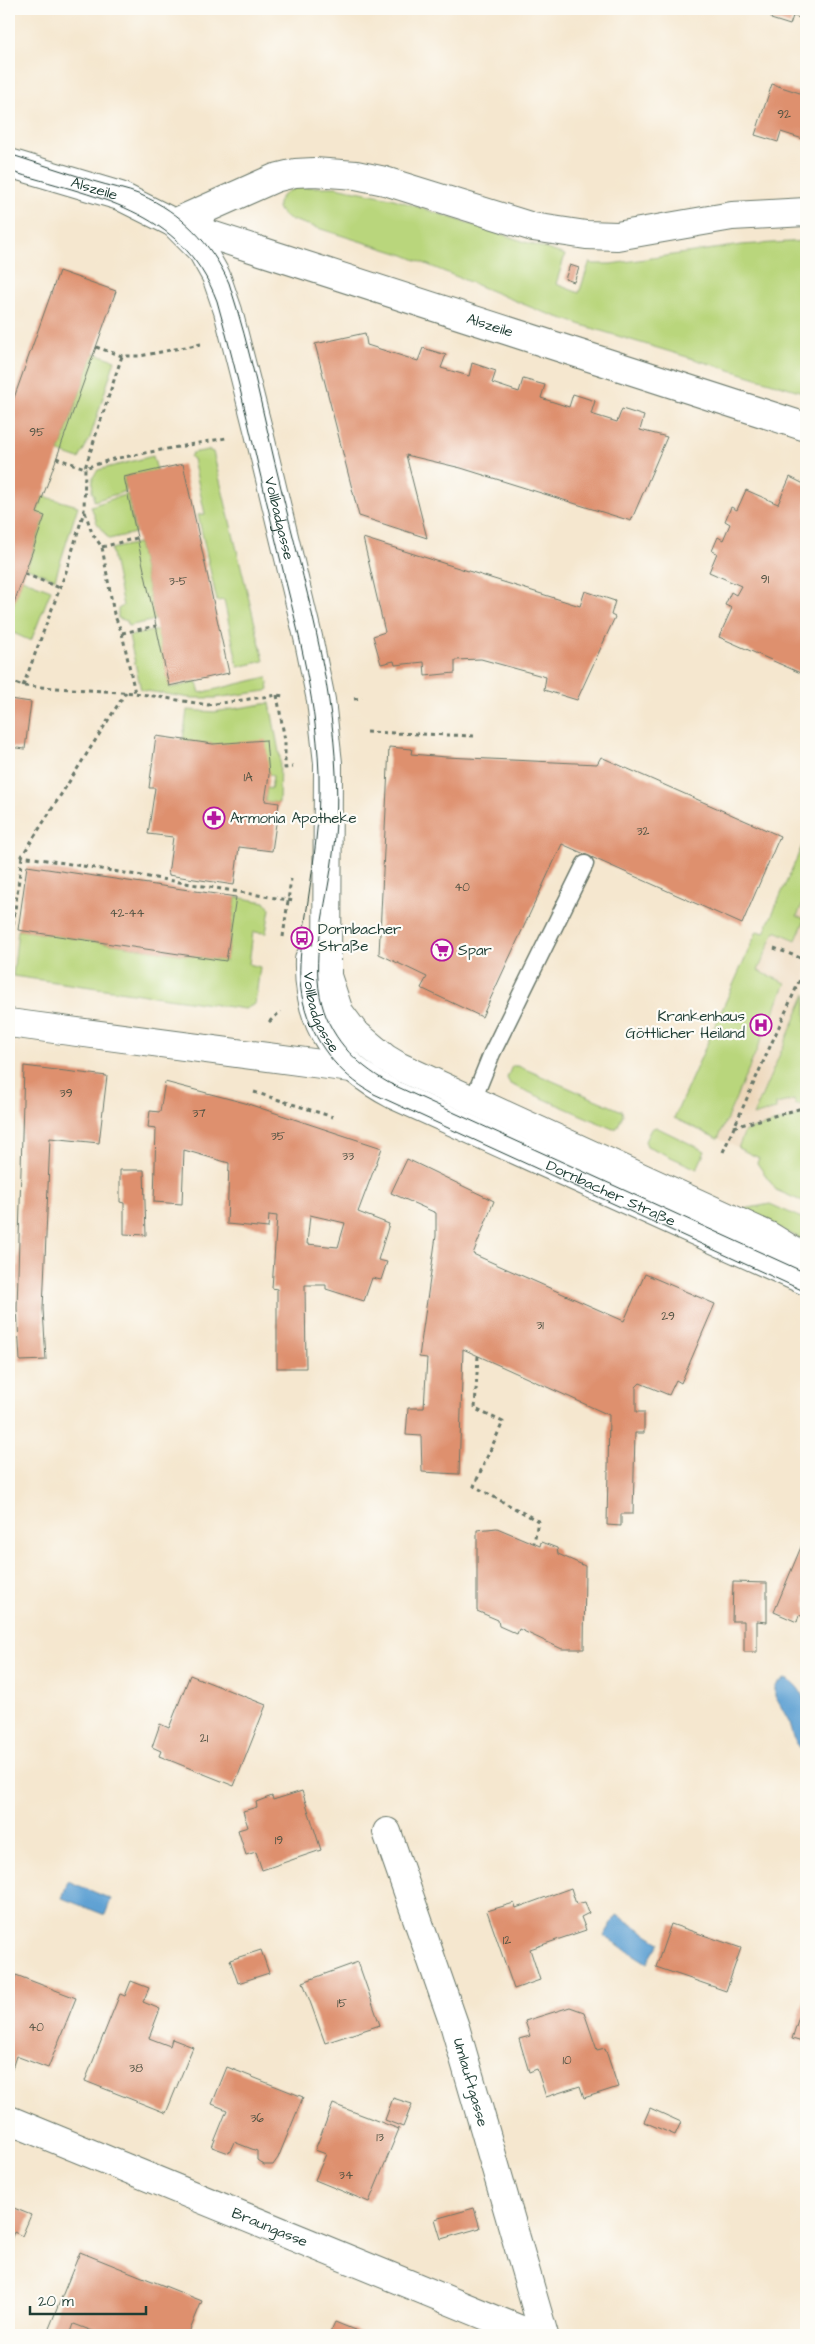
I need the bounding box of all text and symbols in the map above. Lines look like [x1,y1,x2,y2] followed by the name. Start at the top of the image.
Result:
[777,106,791,123] house number: 92
[68,171,120,205] street label: Alszeile
[464,308,516,342] street label: Alszeile
[29,424,45,441] house number: 95
[259,475,300,562] street label: Vollbadgasse
[761,571,770,588] house number: 91
[169,573,188,590] house number: 3-5
[243,769,253,786] house number: 1A
[202,806,226,830] pharmacy icon: Armonia Apotheke
[230,808,357,829] place label: Armonia Apotheke
[637,823,650,840] house number: 32
[454,879,470,896] house number: 40
[109,905,145,922] house number: 42-44
[318,919,401,957] place label: Dornbacher Straße
[290,926,314,950] bus stop icon: Dornbacher Straße
[430,938,454,962] supermarket icon: Spar
[458,940,492,961] place label: Spar
[298,971,345,1057] street label: Vollbadgasse
[625,1006,745,1044] place label: Krankenhaus Göttlicher Heiland
[749,1013,773,1037] hospital icon: Krankenhaus Göttlicher Heiland
[60,1085,73,1102] house number: 39
[192,1105,206,1122] house number: 37
[271,1128,286,1145] house number: 35
[342,1148,354,1165] house number: 33
[543,1155,679,1231] street label: Dornbacher Straße
[661,1308,675,1325] house number: 29
[536,1317,544,1334] house number: 31
[200,1730,209,1747] house number: 21
[275,1832,283,1849] house number: 19
[503,1932,511,1949] house number: 12
[337,1995,348,2012] house number: 15
[28,2019,44,2036] house number: 40
[448,2035,494,2129] street label: Umlauftgasse
[562,2052,572,2069] house number: 10
[129,2060,143,2077] house number: 38
[250,2110,264,2127] house number: 36
[376,2129,384,2146] house number: 13
[339,2167,353,2184] house number: 34
[229,2202,311,2252] street label: Braungasse
[30,2284,146,2316] scale bar
[38,2291,74,2312] text: 20 m

